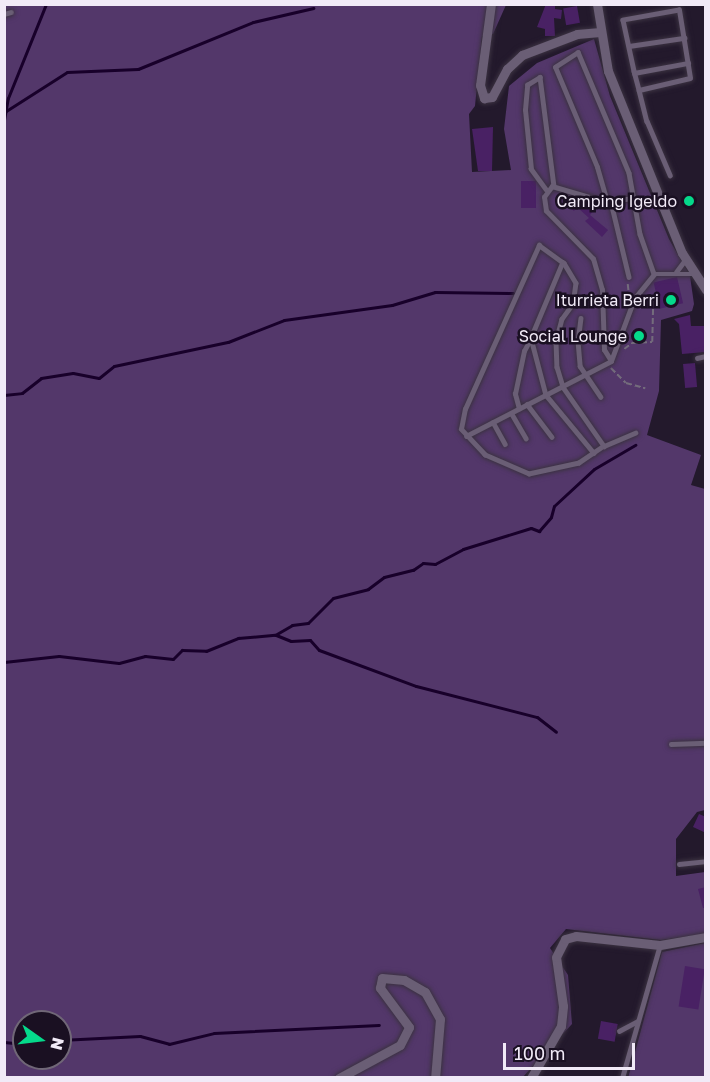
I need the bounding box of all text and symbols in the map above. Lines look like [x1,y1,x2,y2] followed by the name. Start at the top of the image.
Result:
[557,191,677,211] place label: Camping Igeldo
[682,194,696,208] marker: Camping Igeldo
[556,290,659,310] place label: Iturrieta Berri
[664,293,678,307] marker: Iturrieta Berri
[519,326,627,346] place label: Social Lounge
[632,329,646,343] marker: Social Lounge
[12,1010,72,1070] north arrow
[506,1031,638,1069] scale bar
[46,1036,69,1052] text: N
[514,1042,565,1064] text: 100 m

